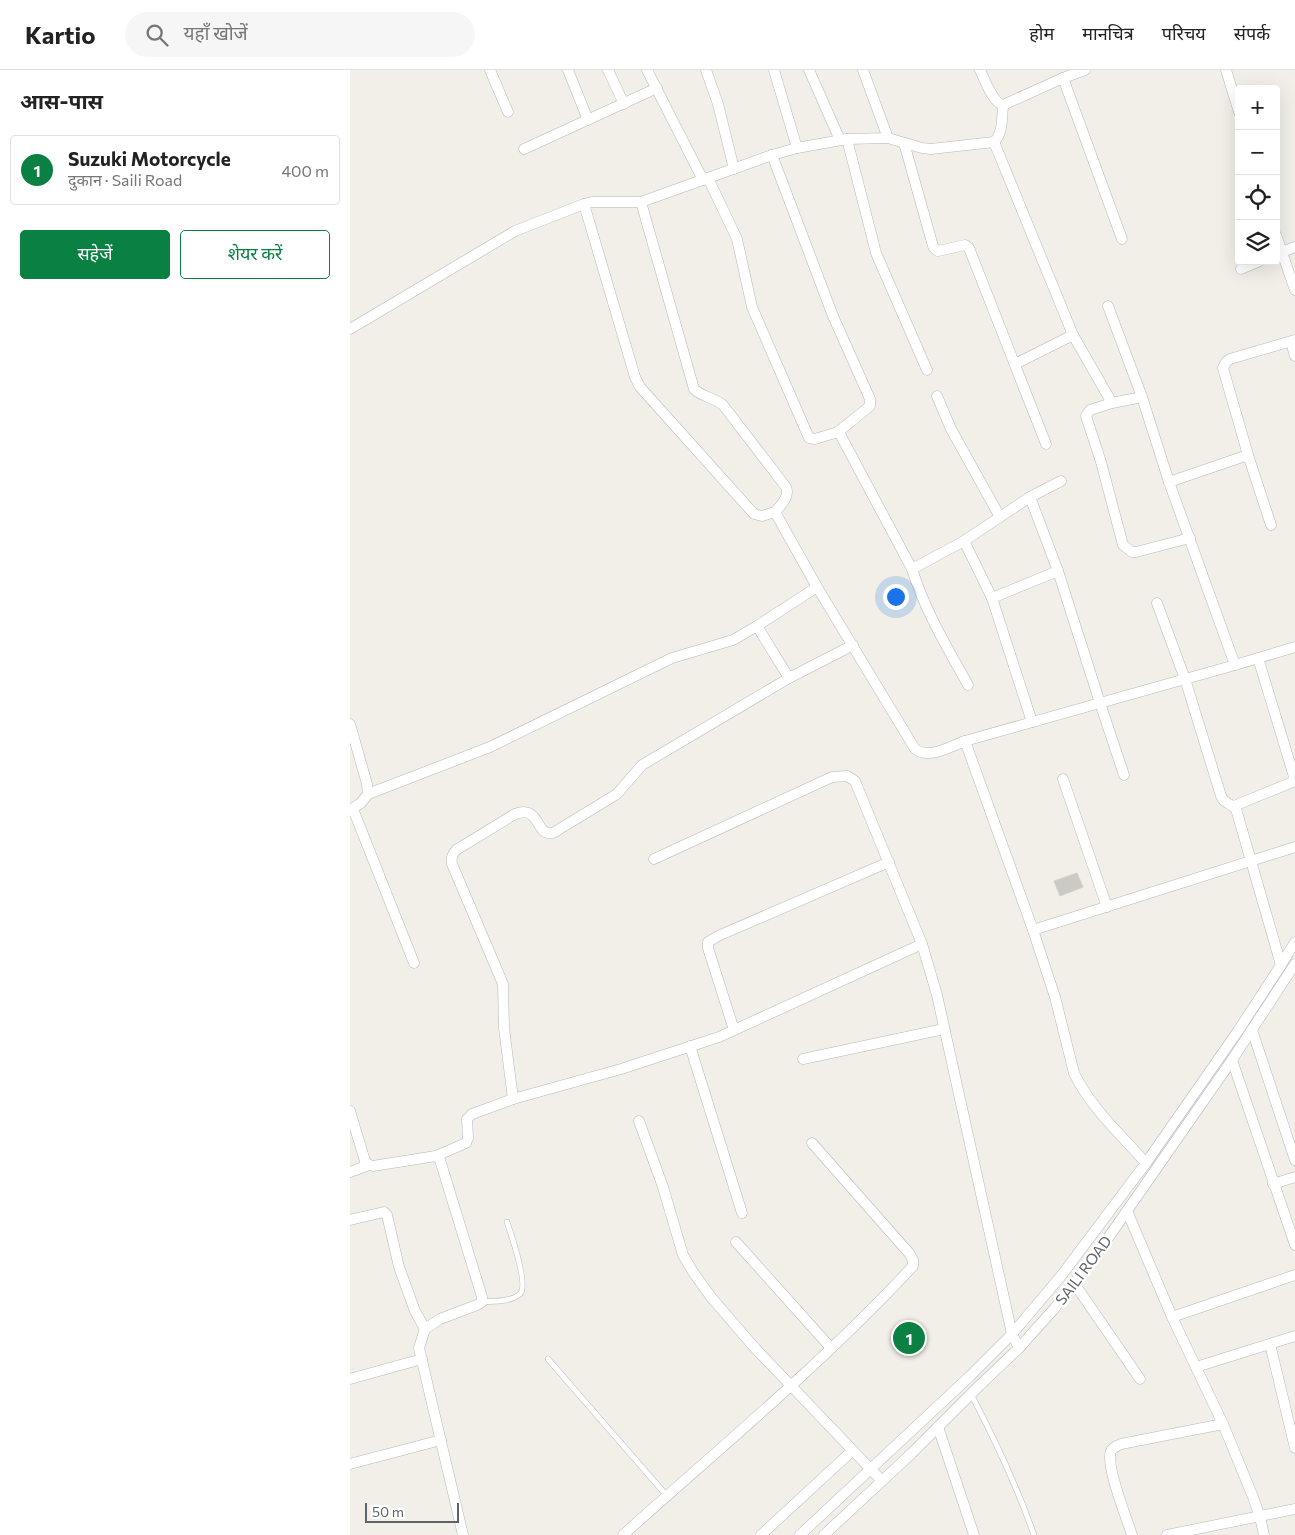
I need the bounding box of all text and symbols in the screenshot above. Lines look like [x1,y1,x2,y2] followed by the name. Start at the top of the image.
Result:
[125,12,475,57] search box
[25,20,95,49] text: Kartio
[143,21,171,49] icon: search
[183,21,248,44] text: यहाँ खोजें
[1029,22,1054,44] text: होम
[1082,22,1134,44] text: मानचित्र
[1162,22,1206,44] text: परिचय
[1234,22,1270,44] text: संपर्क
[1235,85,1280,265] map controls
[1235,85,1280,130] button: +
[20,88,103,113] text: आस-पास
[1235,130,1280,175] button: −
[68,147,231,170] text: Suzuki Motorcycle
[33,161,41,180] text: 1
[281,161,329,180] text: 400 m
[68,170,182,189] text: दुकान · Saili Road
[1235,175,1280,220] button: locate
[1235,220,1280,265] button: layers
[20,230,170,279] button: सहेजें
[180,230,330,279] button: शेयर करें
[883,584,909,610] your location
[1051,1232,1115,1308] street label: SAILI ROAD
[893,1319,925,1357] pin: 1
[365,1500,459,1523] scale bar
[372,1503,404,1520] text: 50 m

